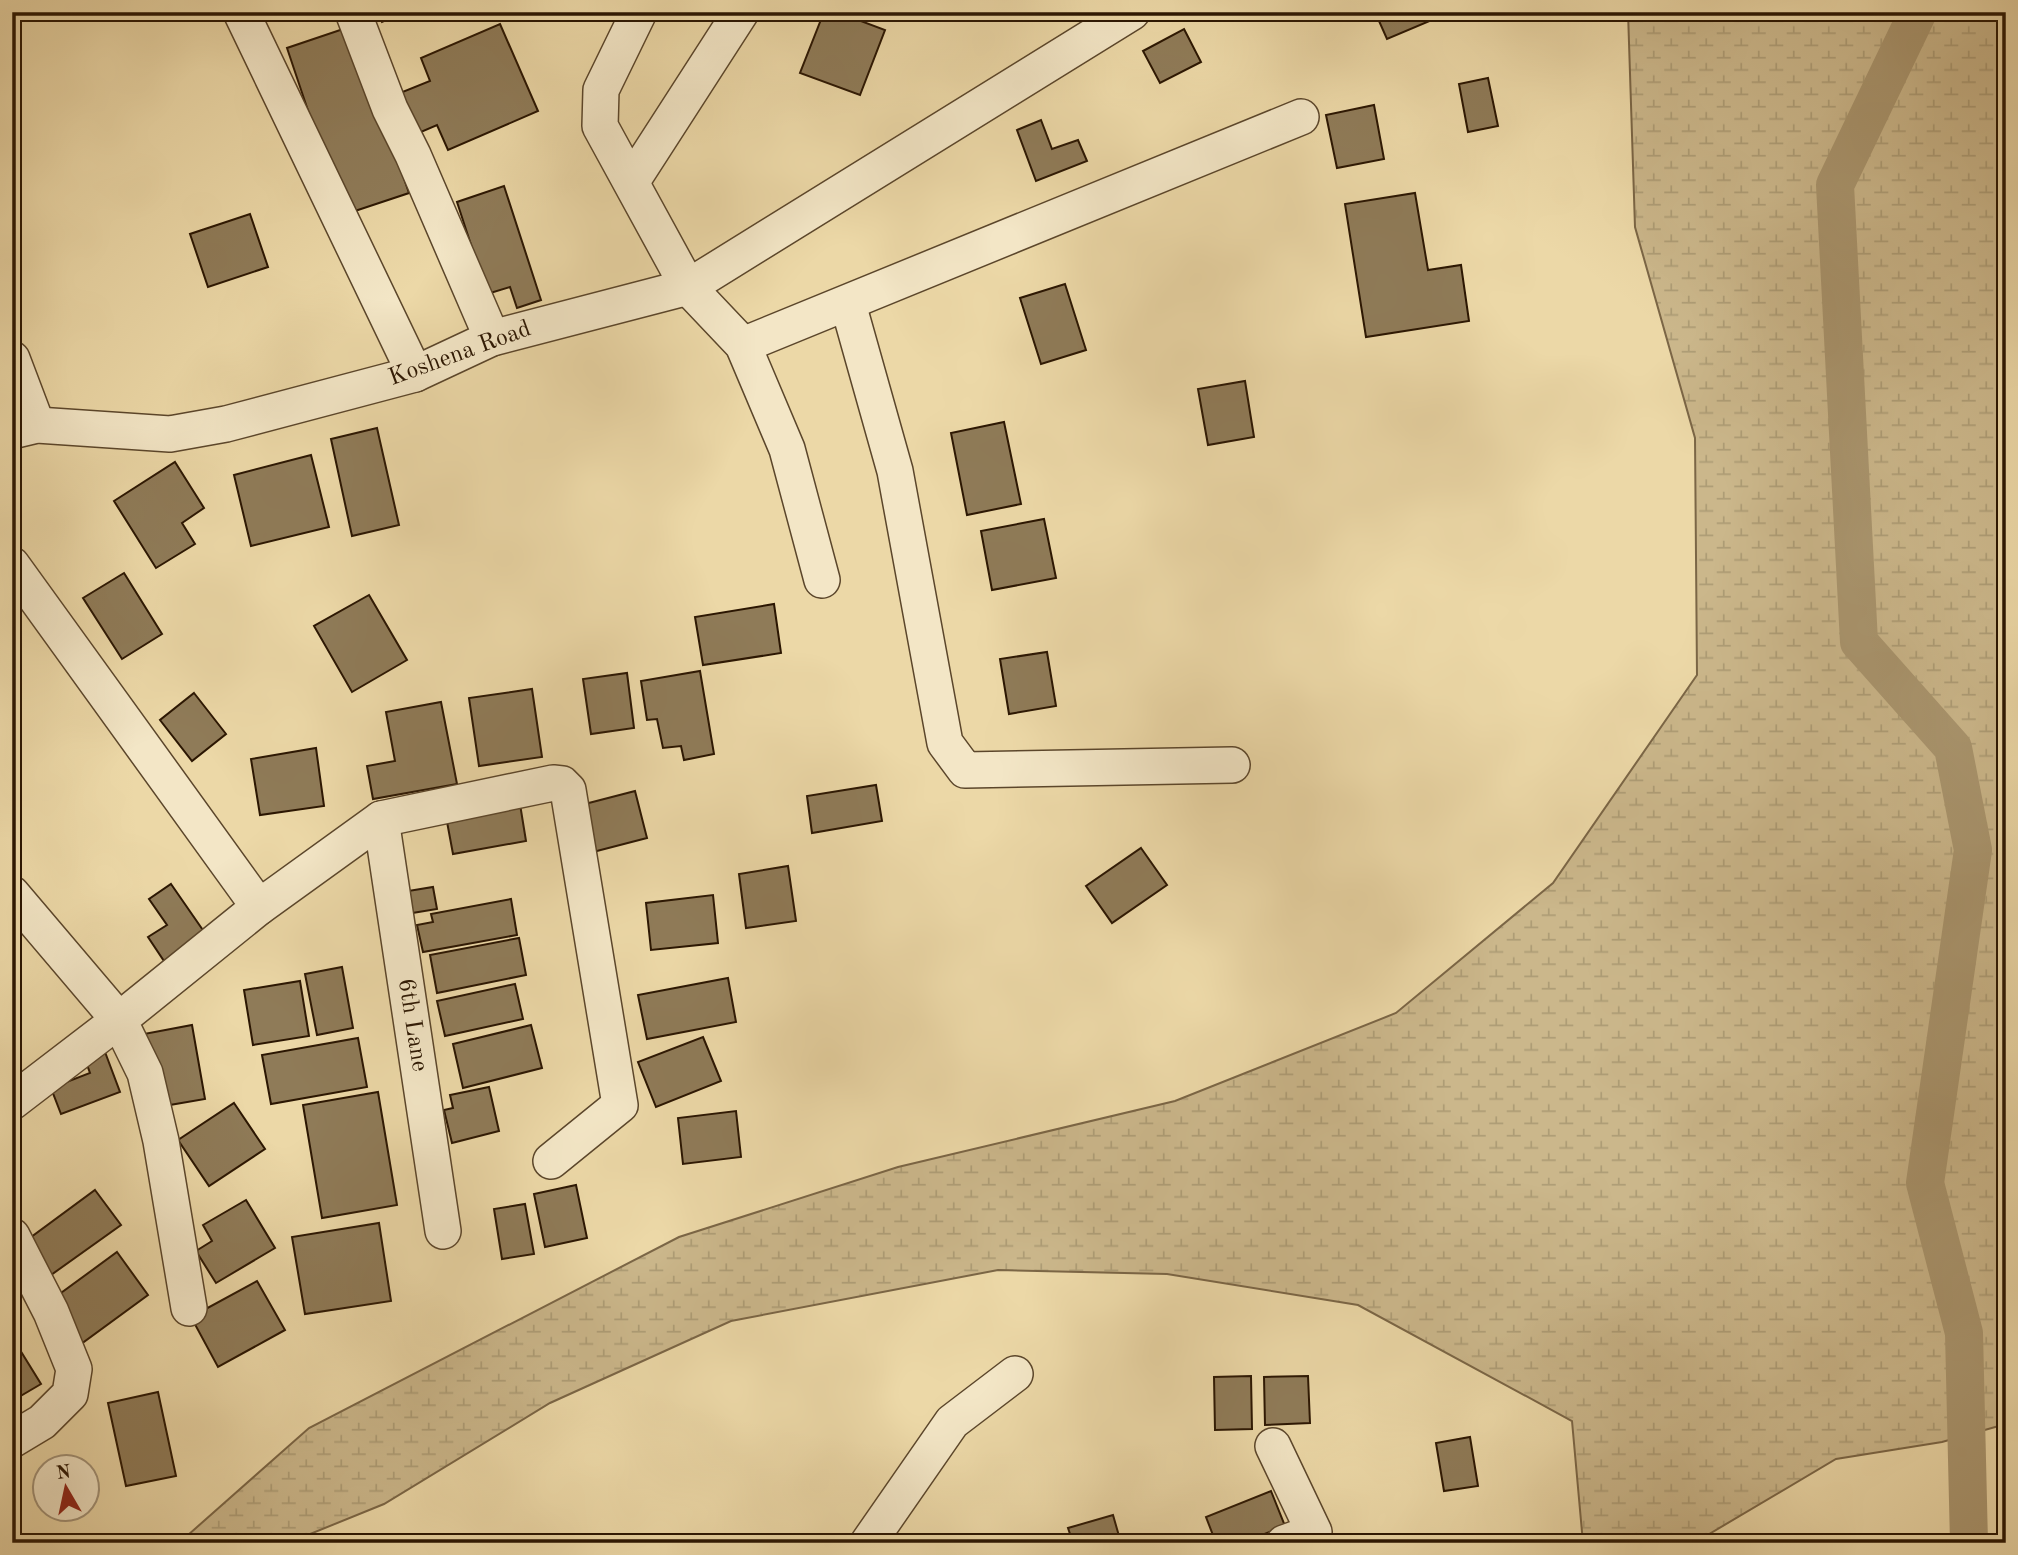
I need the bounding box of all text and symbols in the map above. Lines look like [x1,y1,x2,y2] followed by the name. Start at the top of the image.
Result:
[386,317,534,391] street label: Koshena Road
[393,977,431,1073] street label: 6th Lane
[32,1454,102,1524] north arrow
[55,1463,73,1484] text: N

